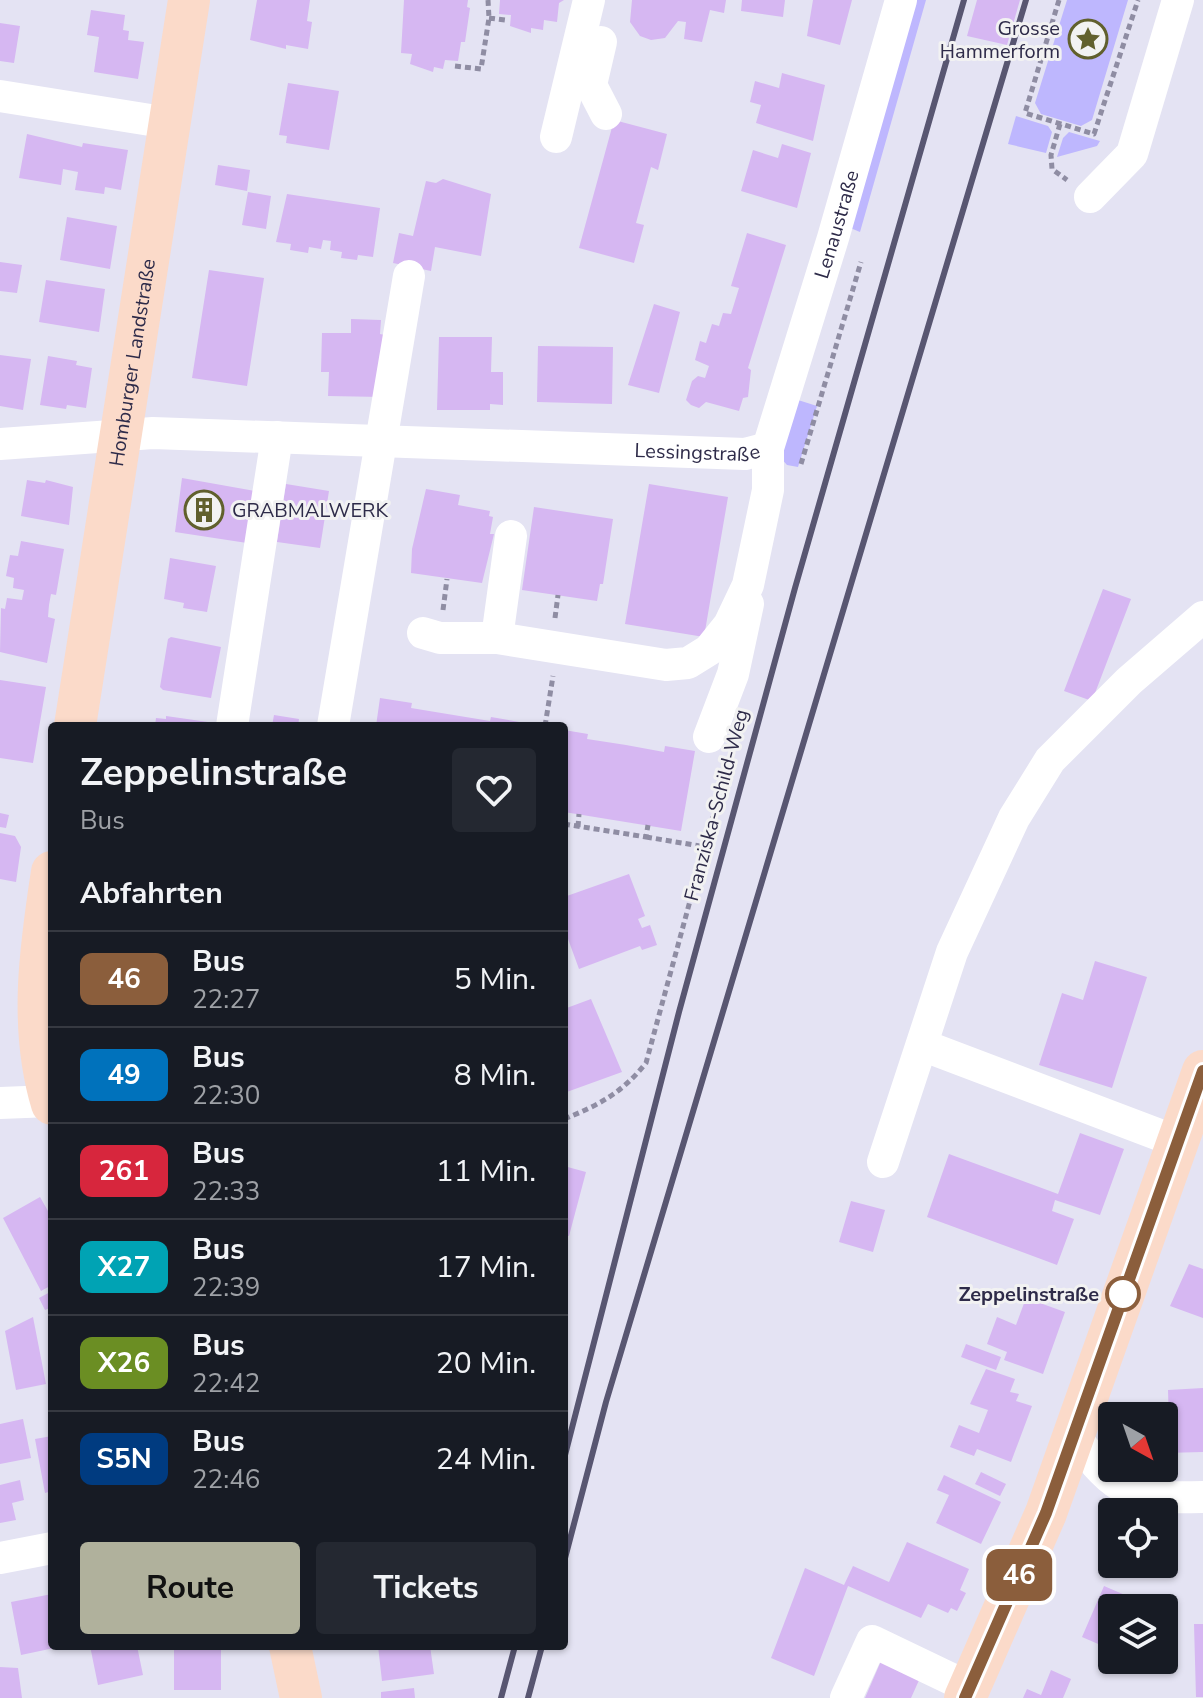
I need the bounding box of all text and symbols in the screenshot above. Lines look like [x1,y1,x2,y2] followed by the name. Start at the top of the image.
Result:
[940,15,1060,65] place label: Grosse Hammerform
[1067,18,1109,60] place icon: Grosse Hammerform
[808,167,866,282] street label: Lenaustraße
[103,257,162,468] street label: Homburger Landstraße
[634,437,763,468] street label: Lessingstraße
[183,489,225,531] building icon: GRABMALWERK
[232,497,388,524] place label: GRABMALWERK
[678,706,755,904] street label: Franziska-Schild-Weg
[80,747,347,798] text: Zeppelinstraße
[452,748,536,832] button: heart
[80,803,125,838] text: Bus
[80,873,223,914] text: Abfahrten
[192,941,245,982] text: Bus
[454,959,536,1000] text: 5 Min.
[107,960,141,998] text: 46
[192,982,260,1017] text: 22:27
[192,1037,245,1078] text: Bus
[454,1055,536,1096] text: 8 Min.
[107,1056,141,1094] text: 49
[192,1078,260,1113] text: 22:30
[192,1133,245,1174] text: Bus
[436,1151,536,1192] text: 11 Min.
[99,1152,149,1190] text: 261
[192,1174,260,1209] text: 22:33
[192,1229,245,1270] text: Bus
[436,1247,536,1288] text: 17 Min.
[98,1248,150,1286] text: X27
[192,1270,260,1305] text: 22:39
[1106,1277,1140,1311] marker: Zeppelinstraße
[958,1281,1099,1308] place label: Zeppelinstraße
[192,1325,245,1366] text: Bus
[436,1343,536,1384] text: 20 Min.
[98,1344,150,1382] text: X26
[192,1366,260,1401] text: 22:42
[1098,1402,1178,1482] north arrow
[1098,1402,1178,1674] map controls
[192,1421,245,1462] text: Bus
[436,1439,536,1480] text: 24 Min.
[96,1440,152,1478] text: S5N
[192,1462,260,1497] text: 22:46
[1098,1498,1178,1578] button: locate
[80,1542,300,1634] button: Route
[316,1542,536,1634] button: Tickets
[983,1549,1055,1601] line badge: 46
[1002,1556,1036,1594] text: 46
[1098,1594,1178,1674] button: layers

